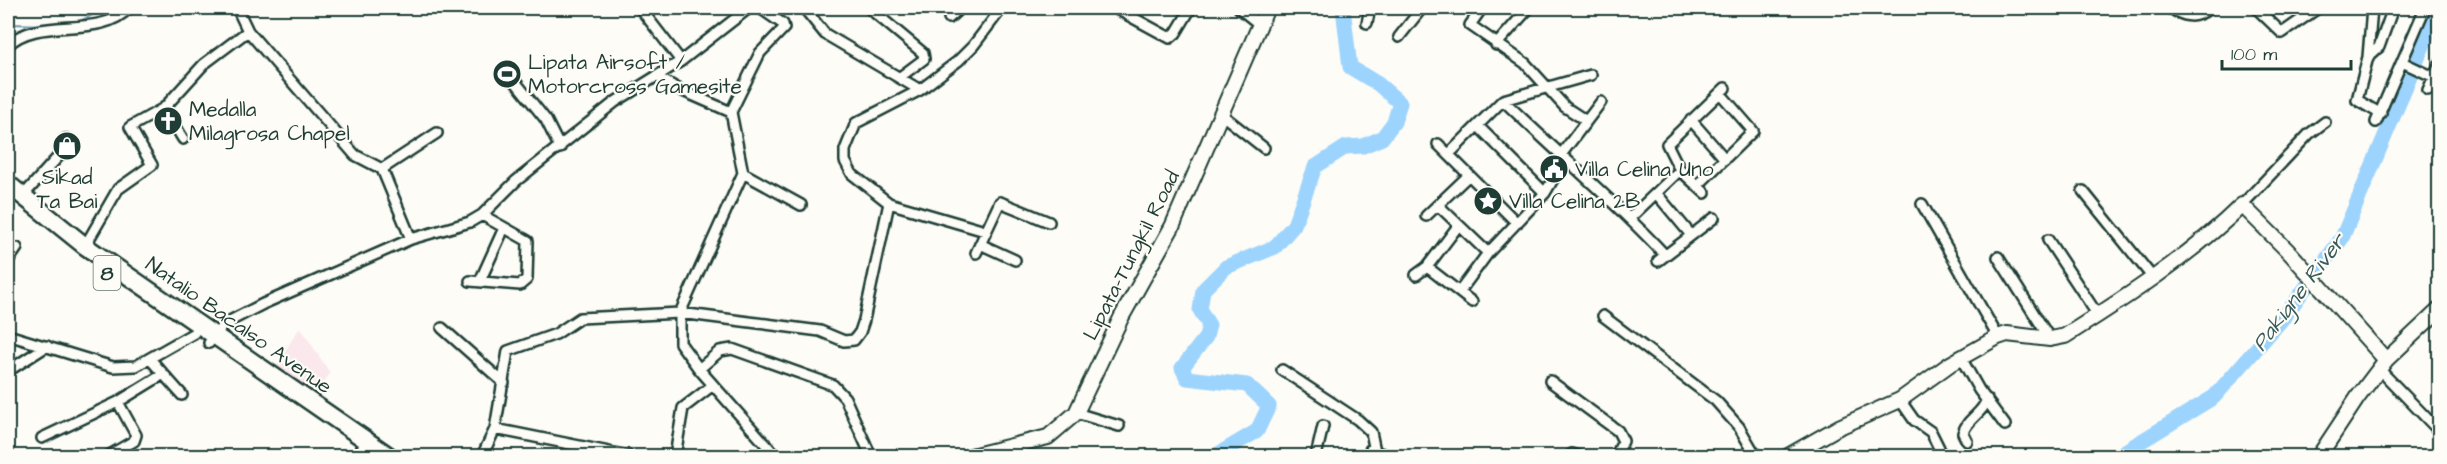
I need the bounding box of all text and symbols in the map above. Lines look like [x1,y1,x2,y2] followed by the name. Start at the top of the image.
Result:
[2222,33,2351,71] scale bar
[2231,42,2277,67] text: 100 m
[528,48,742,101] place label: Lipata Airsoft / Motorcross Gamesite
[491,58,523,90] sports icon: Lipata Airsoft / Motorcross Gamesite
[189,95,350,150] place label: Medalla Milagrosa Chapel
[152,105,184,137] church icon: Medalla Milagrosa Chapel
[51,130,83,162] shop icon: Sikad Ta Bai
[1538,153,1570,185] public building icon: Villa Celina Uno
[1575,155,1714,184] place label: Villa Celina Uno
[37,163,97,216] place label: Sikad Ta Bai
[1076,165,1189,346] street label: Lipata-Tungkil Road
[1472,185,1504,217] place icon: Villa Celina 2B
[1509,187,1640,216] place label: Villa Celina 2B
[2245,226,2356,359] water label: Pakigne River
[140,250,338,401] street label: Natalio Bacalso Avenue
[94,256,120,290] road number: 8

